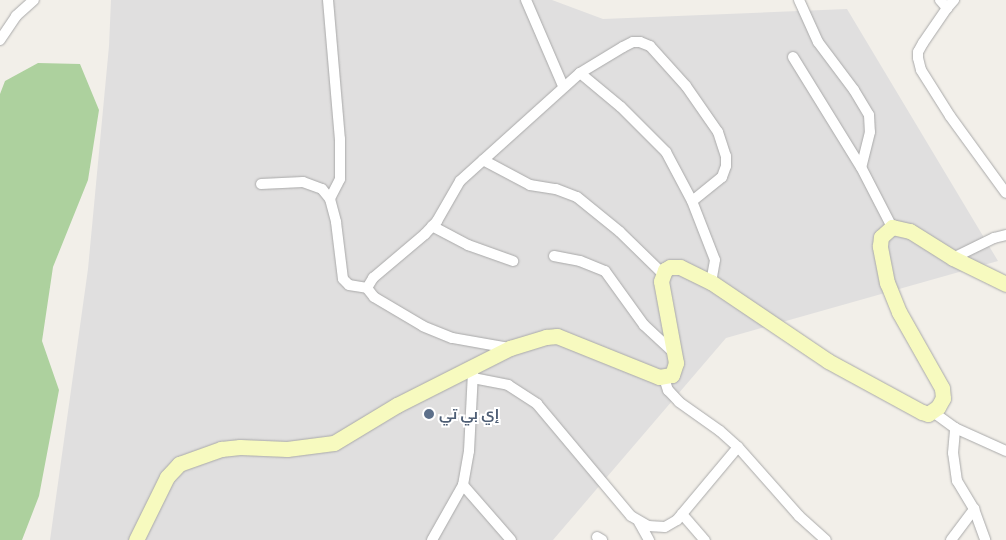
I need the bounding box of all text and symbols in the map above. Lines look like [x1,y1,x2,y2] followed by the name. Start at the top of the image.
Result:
[439,406,499,422] place label: إي بي تي
[423,408,435,420] marker: إي بي تي

